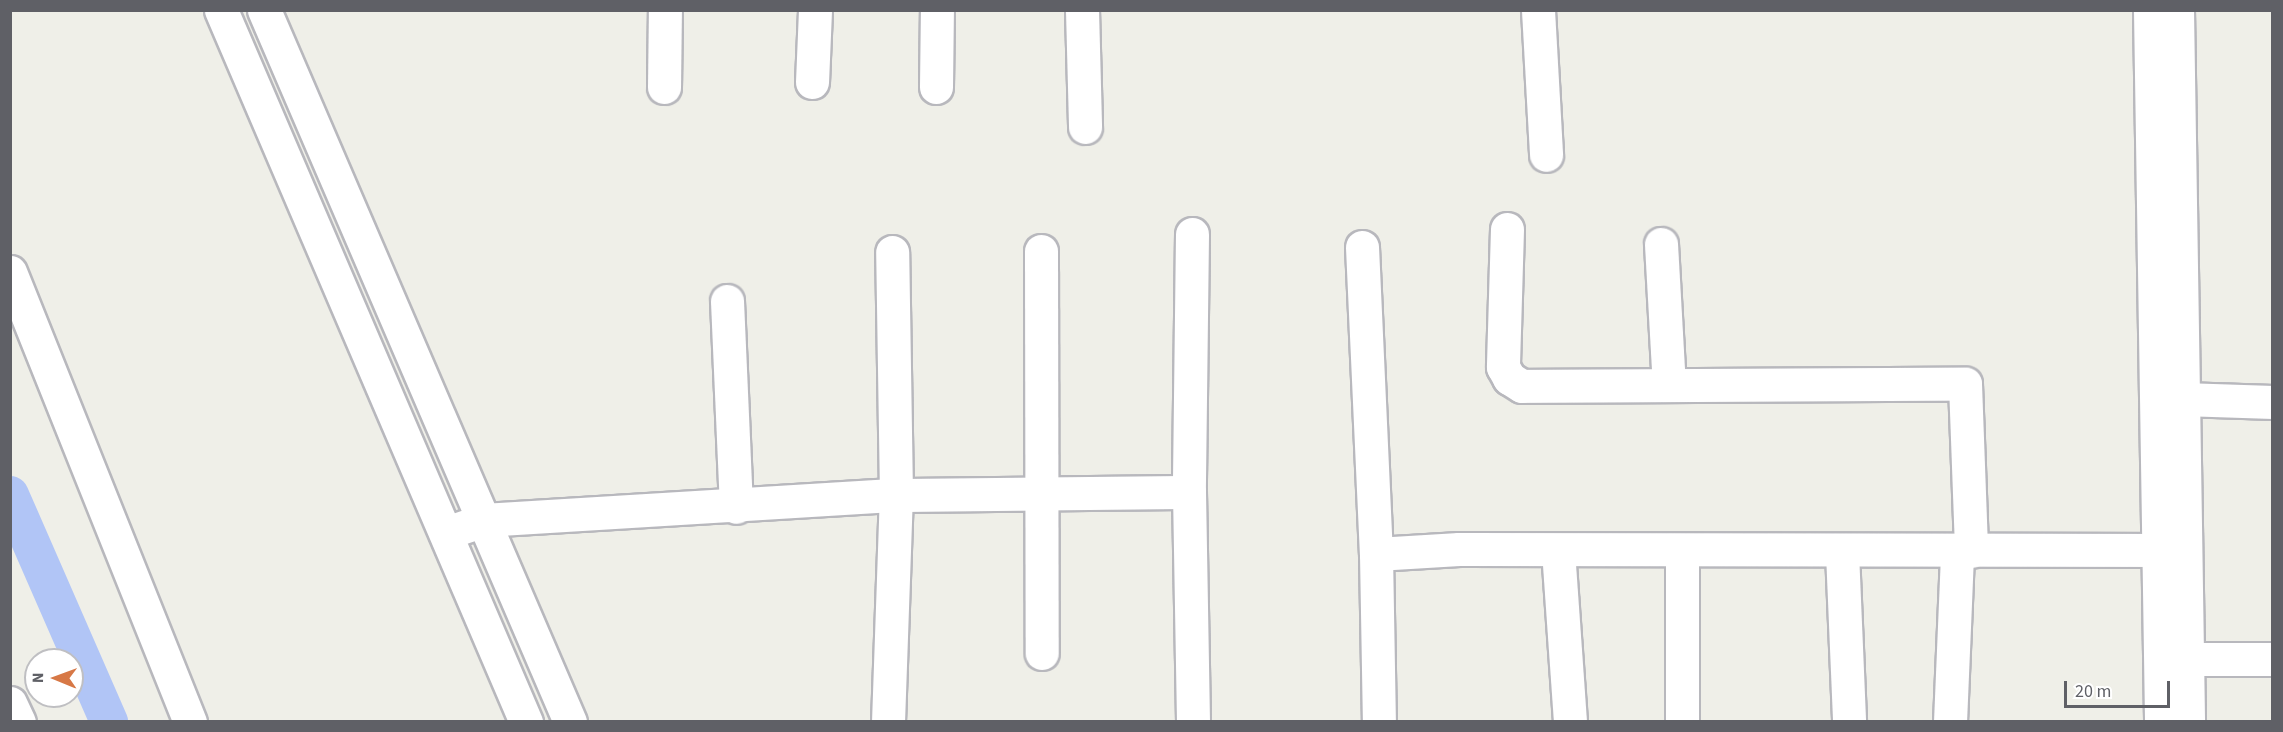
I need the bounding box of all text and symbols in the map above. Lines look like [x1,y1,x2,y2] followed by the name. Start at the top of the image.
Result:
[24,648,84,708] north arrow
[2067,669,2174,707] scale bar
[27,672,49,683] text: N
[2075,679,2111,704] text: 20 m

